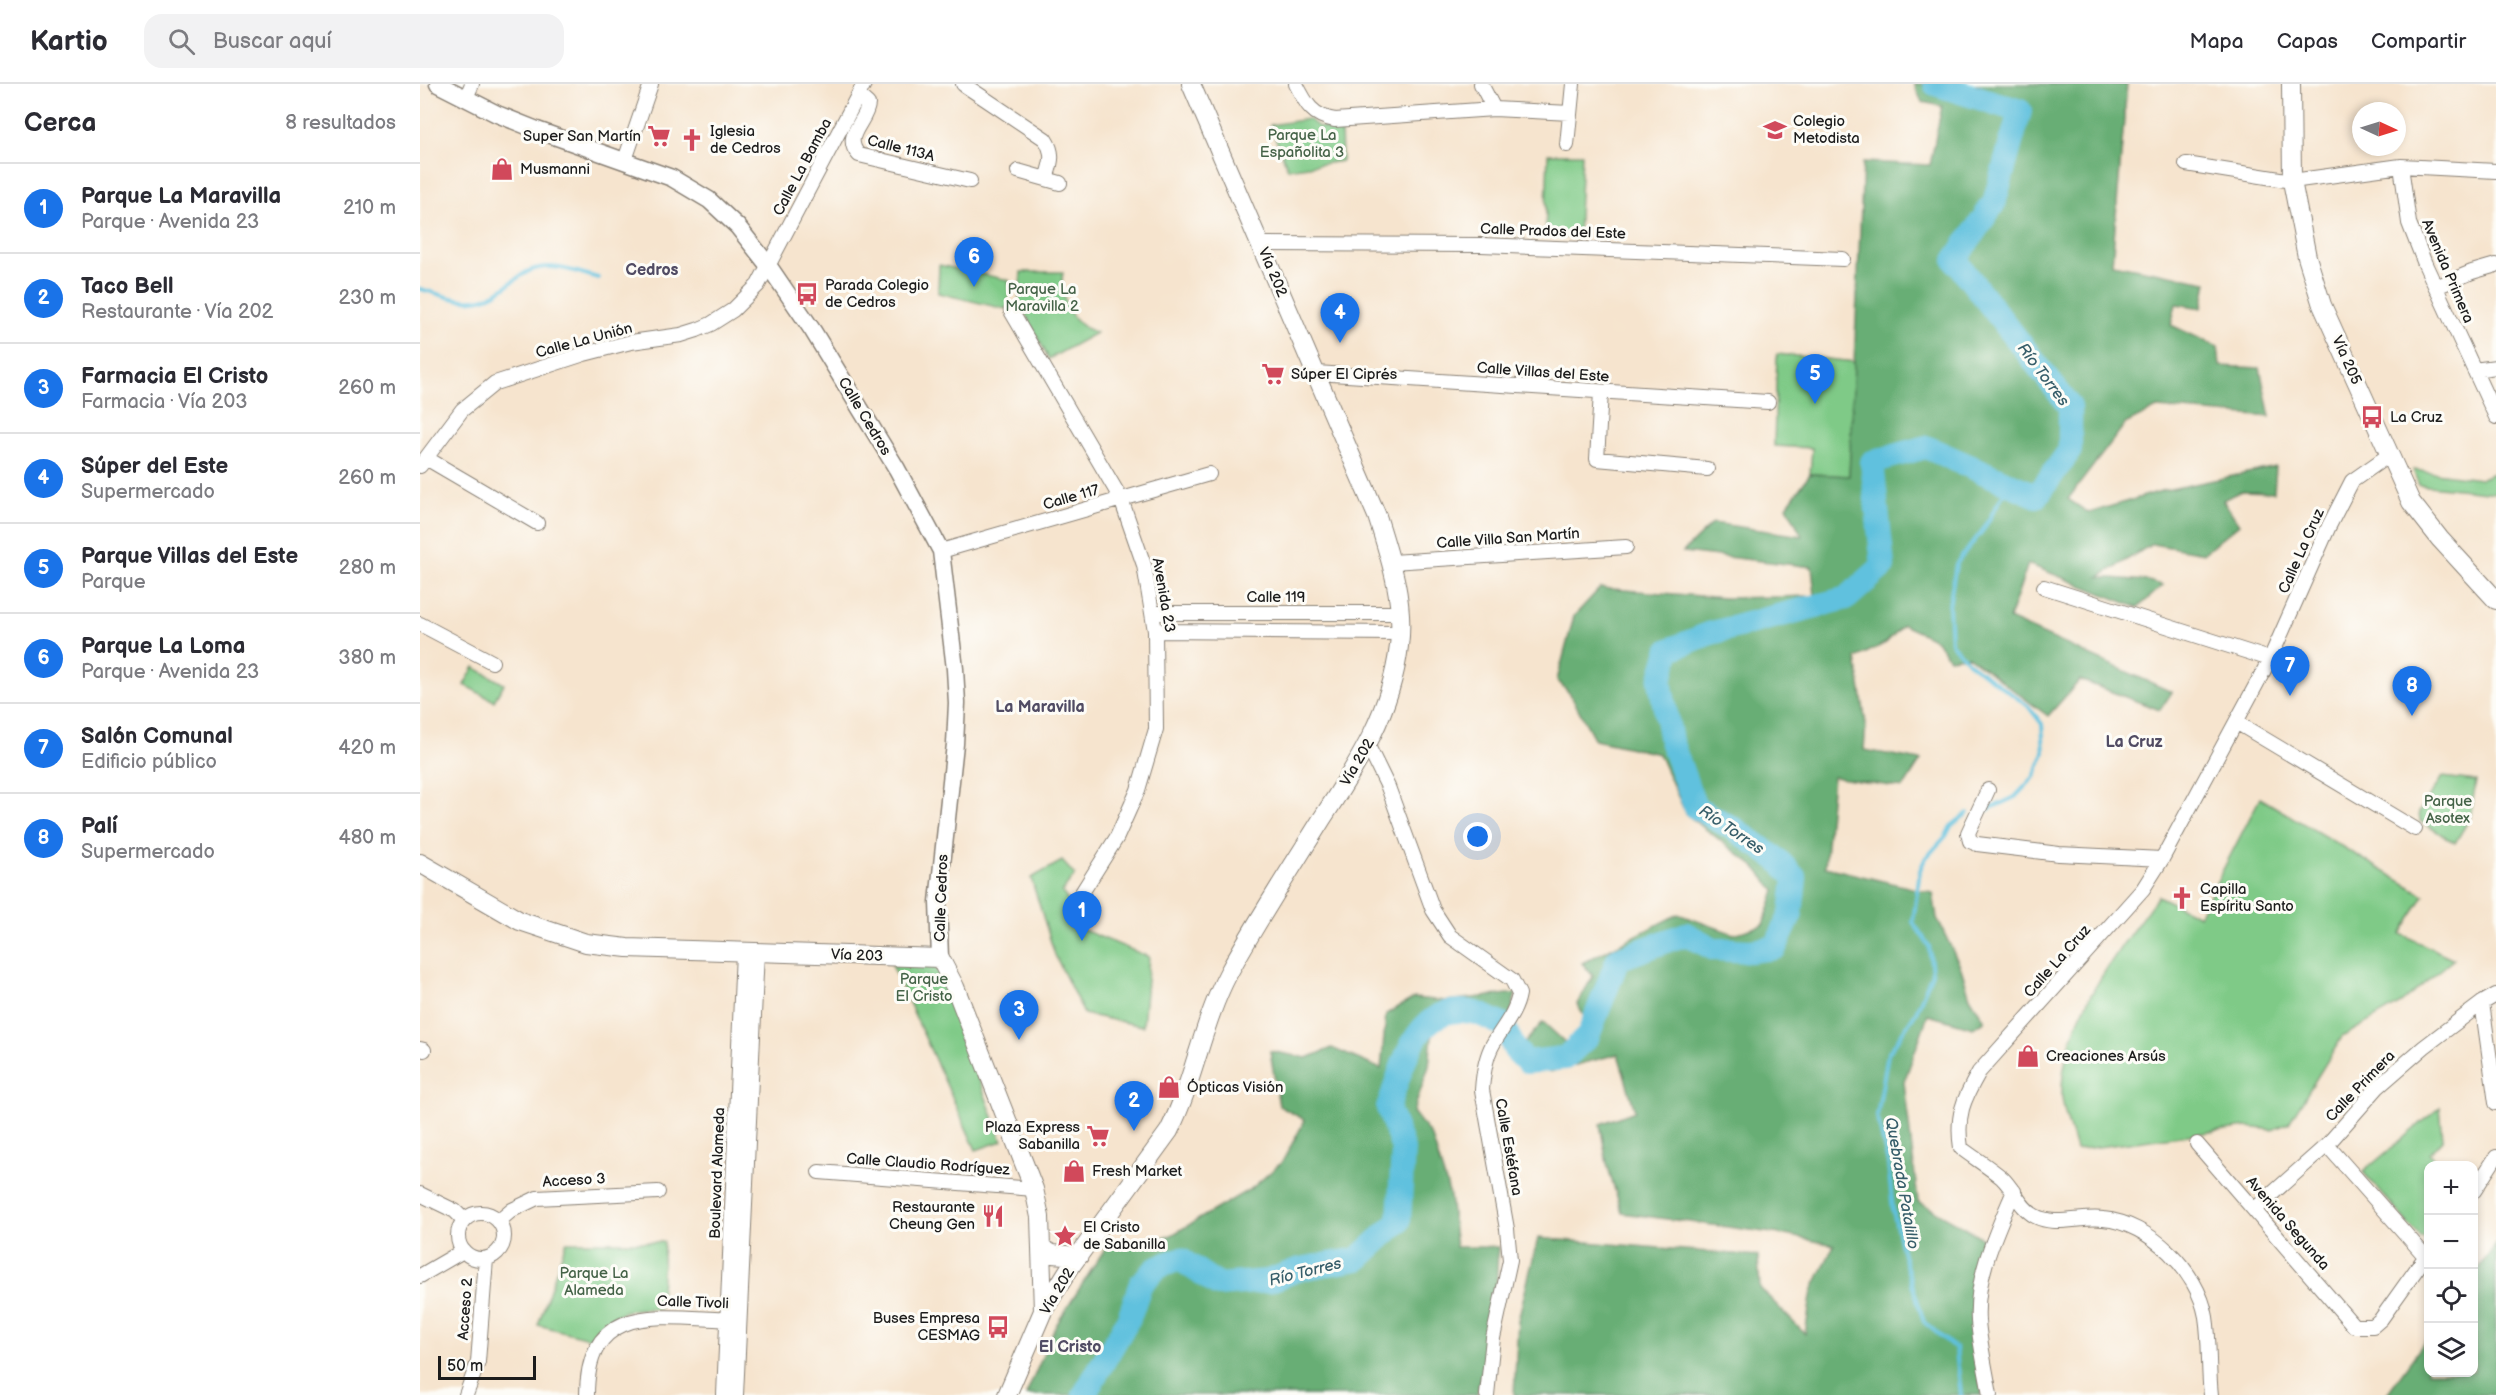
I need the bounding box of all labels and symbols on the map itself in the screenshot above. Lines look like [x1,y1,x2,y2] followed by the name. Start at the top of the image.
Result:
[2352,102,2406,156] north arrow
[1793,112,1860,148] place label: Colegio Metodista
[769,115,836,219] street label: Calle La Bamba
[1762,117,1788,143] school or university icon: Colegio Metodista
[710,122,781,158] place label: Iglesia de Cedros
[646,123,672,149] supermarket icon: Super San Martín
[1260,126,1344,162] park label: Parque La Españolita 3
[523,127,641,146] place label: Super San Martín
[679,127,705,153] church icon: Iglesia de Cedros
[865,131,937,166] street label: Calle 113A
[489,156,515,182] shop icon: Musmanni
[520,160,590,179] place label: Musmanni
[2417,216,2478,326] street label: Avenida Primera
[1480,219,1626,244] street label: Calle Prados del Este
[954,238,994,287] pin: 6
[1254,245,1291,300] street label: Vía 202
[626,261,679,280] district label: Cedros
[825,276,929,312] place label: Parada Colegio de Cedros
[1005,280,1079,316] park label: Parque La Maravilla 2
[794,281,820,307] bus stop icon: Parada Colegio de Cedros
[1320,294,1360,343] pin: 4
[534,318,635,363] street label: Calle La Unión
[2327,333,2366,388] street label: Vía 205
[2013,340,2073,410] water label: Río Torres
[1796,354,1834,404] pin: 5
[1476,358,1610,387] street label: Calle Villas del Este
[1260,361,1286,387] supermarket icon: Súper El Ciprés
[1291,365,1398,384] place label: Súper El Ciprés
[834,374,896,459] street label: Calle Cedros
[2359,404,2385,430] bus stop icon: La Cruz
[2390,408,2443,427] place label: La Cruz
[1041,480,1102,515] street label: Calle 117
[2274,505,2329,597] street label: Calle La Cruz
[1436,524,1580,553] street label: Calle Villa San Martín
[1148,556,1179,634] street label: Avenida 23
[1247,588,1305,607] street label: Calle 119
[2270,646,2310,696] pin: 7
[2392,666,2432,716] pin: 8
[995,698,1085,717] district label: La Maravilla
[2105,733,2163,752] district label: La Cruz
[1336,735,1379,789] street label: Vía 202
[2424,792,2472,828] park label: Parque Asotex
[1695,802,1767,859] water label: Río Torres
[1463,822,1492,851] your location
[930,853,953,942] street label: Calle Cedros
[2200,880,2294,916] place label: Capilla Espíritu Santo
[2169,885,2195,911] church icon: Capilla Espíritu Santo
[1062,892,1102,941] pin: 1
[2020,921,2095,1002] street label: Calle La Cruz
[831,945,883,966] street label: Vía 203
[896,970,952,1006] park label: Parque El Cristo
[1000,990,1038,1040] pin: 3
[2015,1043,2041,1069] shop icon: Creaciones Arsús
[2046,1047,2166,1066] place label: Creaciones Arsús
[2322,1047,2399,1126] street label: Calle Primera
[1156,1074,1182,1100] shop icon: Ópticas Visión
[1187,1078,1284,1097] place label: Ópticas Visión
[1114,1082,1154,1131] pin: 2
[1491,1097,1526,1197] street label: Calle Estéfana
[706,1107,729,1239] street label: Boulevard Alameda
[1881,1116,1922,1251] water label: Quebrada Patalillo
[985,1118,1081,1154] place label: Plaza Express Sabanilla
[1085,1123,1111,1149] supermarket icon: Plaza Express Sabanilla
[846,1149,1011,1180] street label: Calle Claudio Rodríguez
[1061,1158,1087,1184] shop icon: Fresh Market
[1092,1162,1183,1181] place label: Fresh Market
[542,1169,606,1192] street label: Acceso 3
[2242,1173,2334,1274] street label: Avenida Segunda
[889,1198,975,1234] place label: Restaurante Cheung Gen
[980,1203,1006,1229] restaurant icon: Restaurante Cheung Gen
[1083,1218,1166,1254] place label: El Cristo de Sabanilla
[1052,1223,1078,1249] place icon: El Cristo de Sabanilla
[1267,1254,1344,1291] water label: Río Torres
[559,1264,629,1300] park label: Parque La Alameda
[1036,1264,1079,1318] street label: Vía 202
[454,1277,477,1341] street label: Acceso 2
[657,1292,729,1313] street label: Calle Tivoli
[873,1309,980,1345] place label: Buses Empresa CESMAG
[985,1314,1011,1340] bus stop icon: Buses Empresa CESMAG
[1039,1338,1101,1357] district label: El Cristo
[438,1353,536,1380] scale bar

